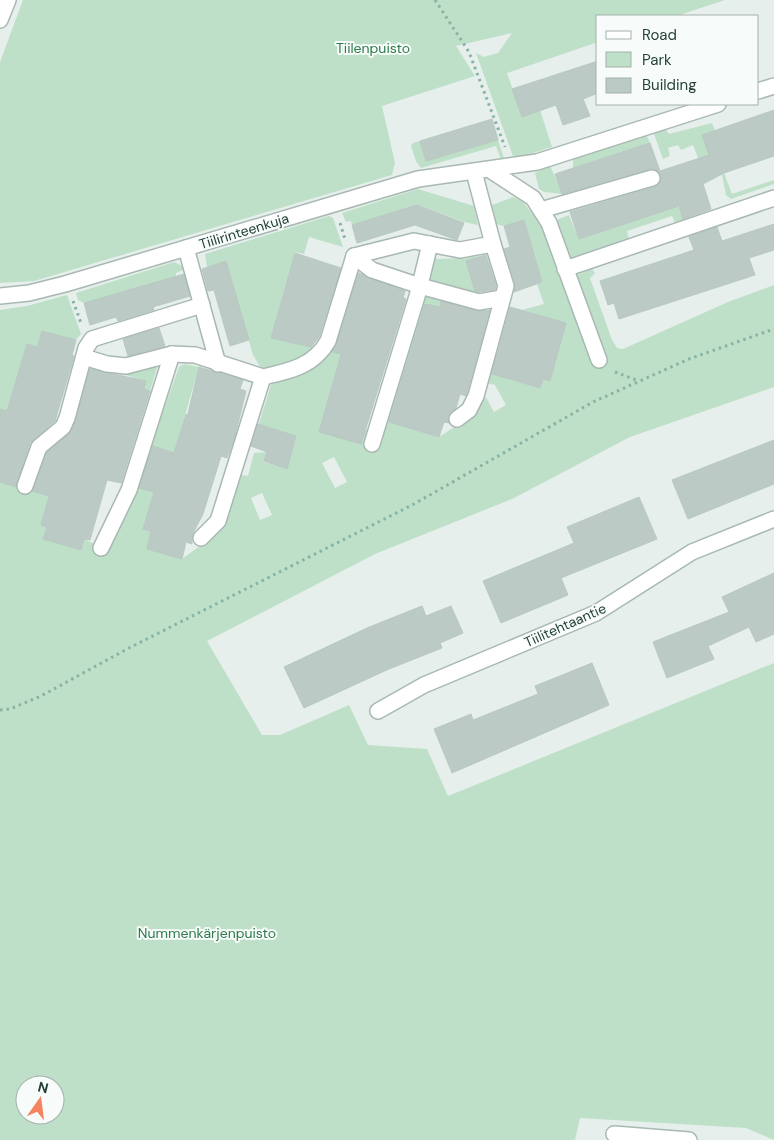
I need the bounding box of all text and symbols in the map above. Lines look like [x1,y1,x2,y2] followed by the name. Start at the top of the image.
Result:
[596,15,759,105] legend
[642,25,677,45] text: Road
[336,39,410,57] park label: Tiilenpuisto
[642,50,672,70] text: Park
[642,75,697,95] text: Building
[197,209,291,253] street label: Tiilirinteenkuja
[521,599,609,651] street label: Tiilitehtaantie
[138,924,276,942] park label: Nummenkärjenpuisto
[15,1075,65,1125] north arrow
[36,1077,50,1097] text: N

